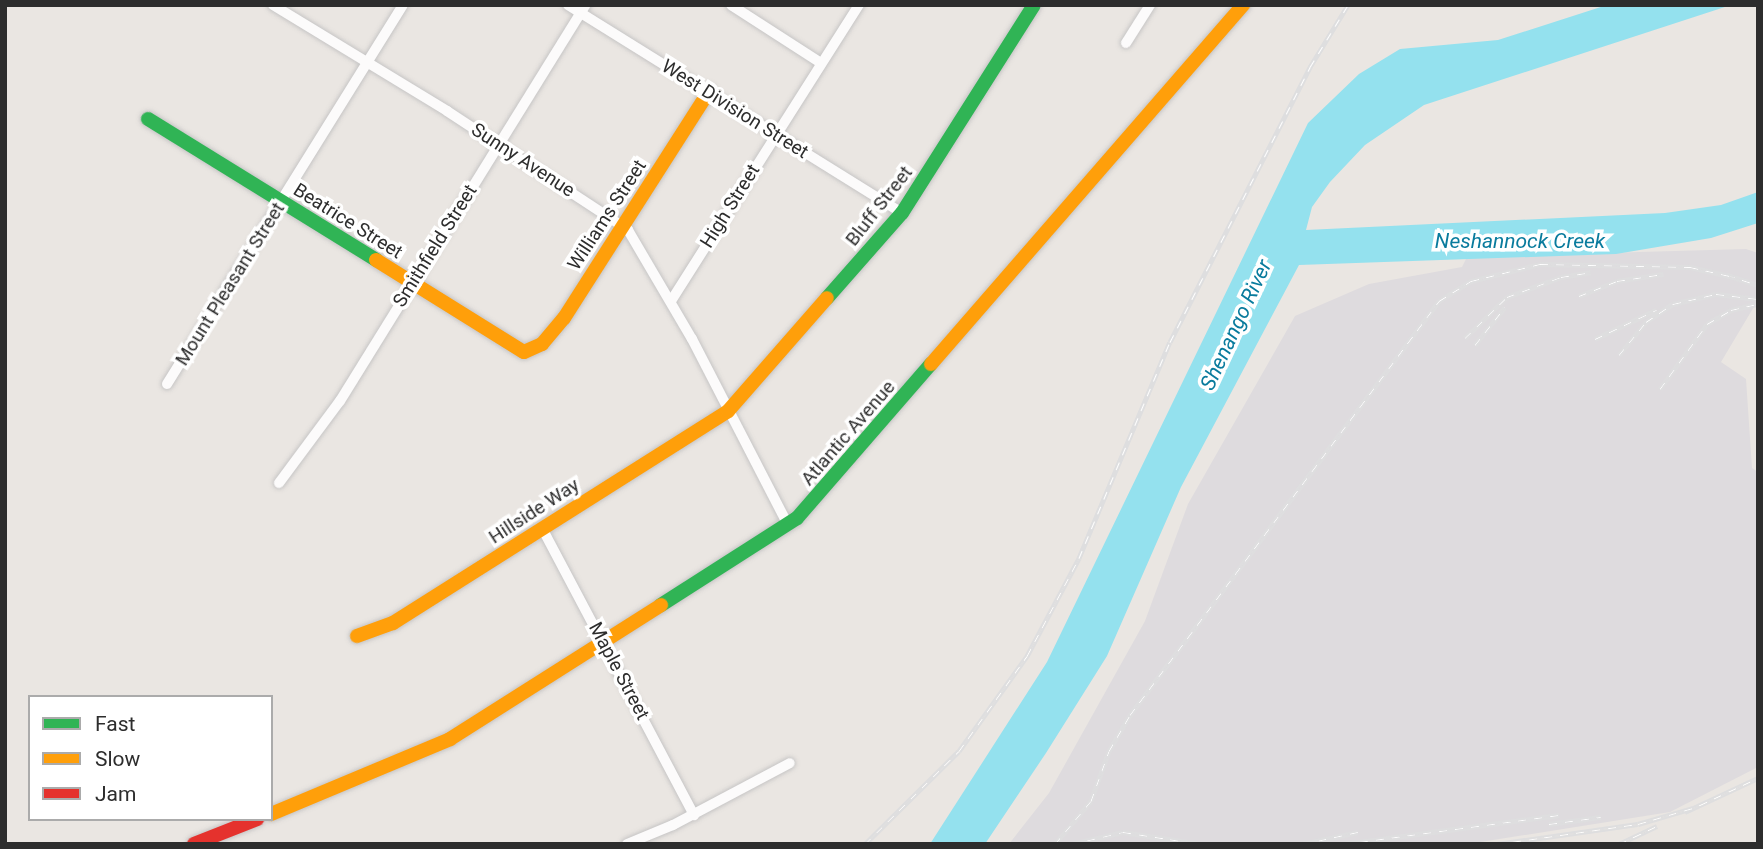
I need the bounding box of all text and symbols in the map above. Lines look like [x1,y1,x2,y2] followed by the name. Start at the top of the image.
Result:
[657,55,813,163] street label: West Division Street
[467,118,579,202] street label: Sunny Avenue
[563,156,651,274] street label: Williams Street
[695,160,765,252] street label: High Street
[841,162,917,250] street label: Bluff Street
[289,178,407,264] street label: Beatrice Street
[388,181,482,311] street label: Smithfield Street
[171,198,289,370] street label: Mount Pleasant Street
[1435,228,1605,254] water label: Neshannock Creek
[1195,256,1277,394] water label: Shenango River
[796,376,900,490] street label: Atlantic Avenue
[485,473,583,549] street label: Hillside Way
[584,618,654,724] street label: Maple Street
[28,695,273,821] legend
[95,712,135,736] text: Fast
[95,747,140,771] text: Slow
[95,782,136,806] text: Jam

